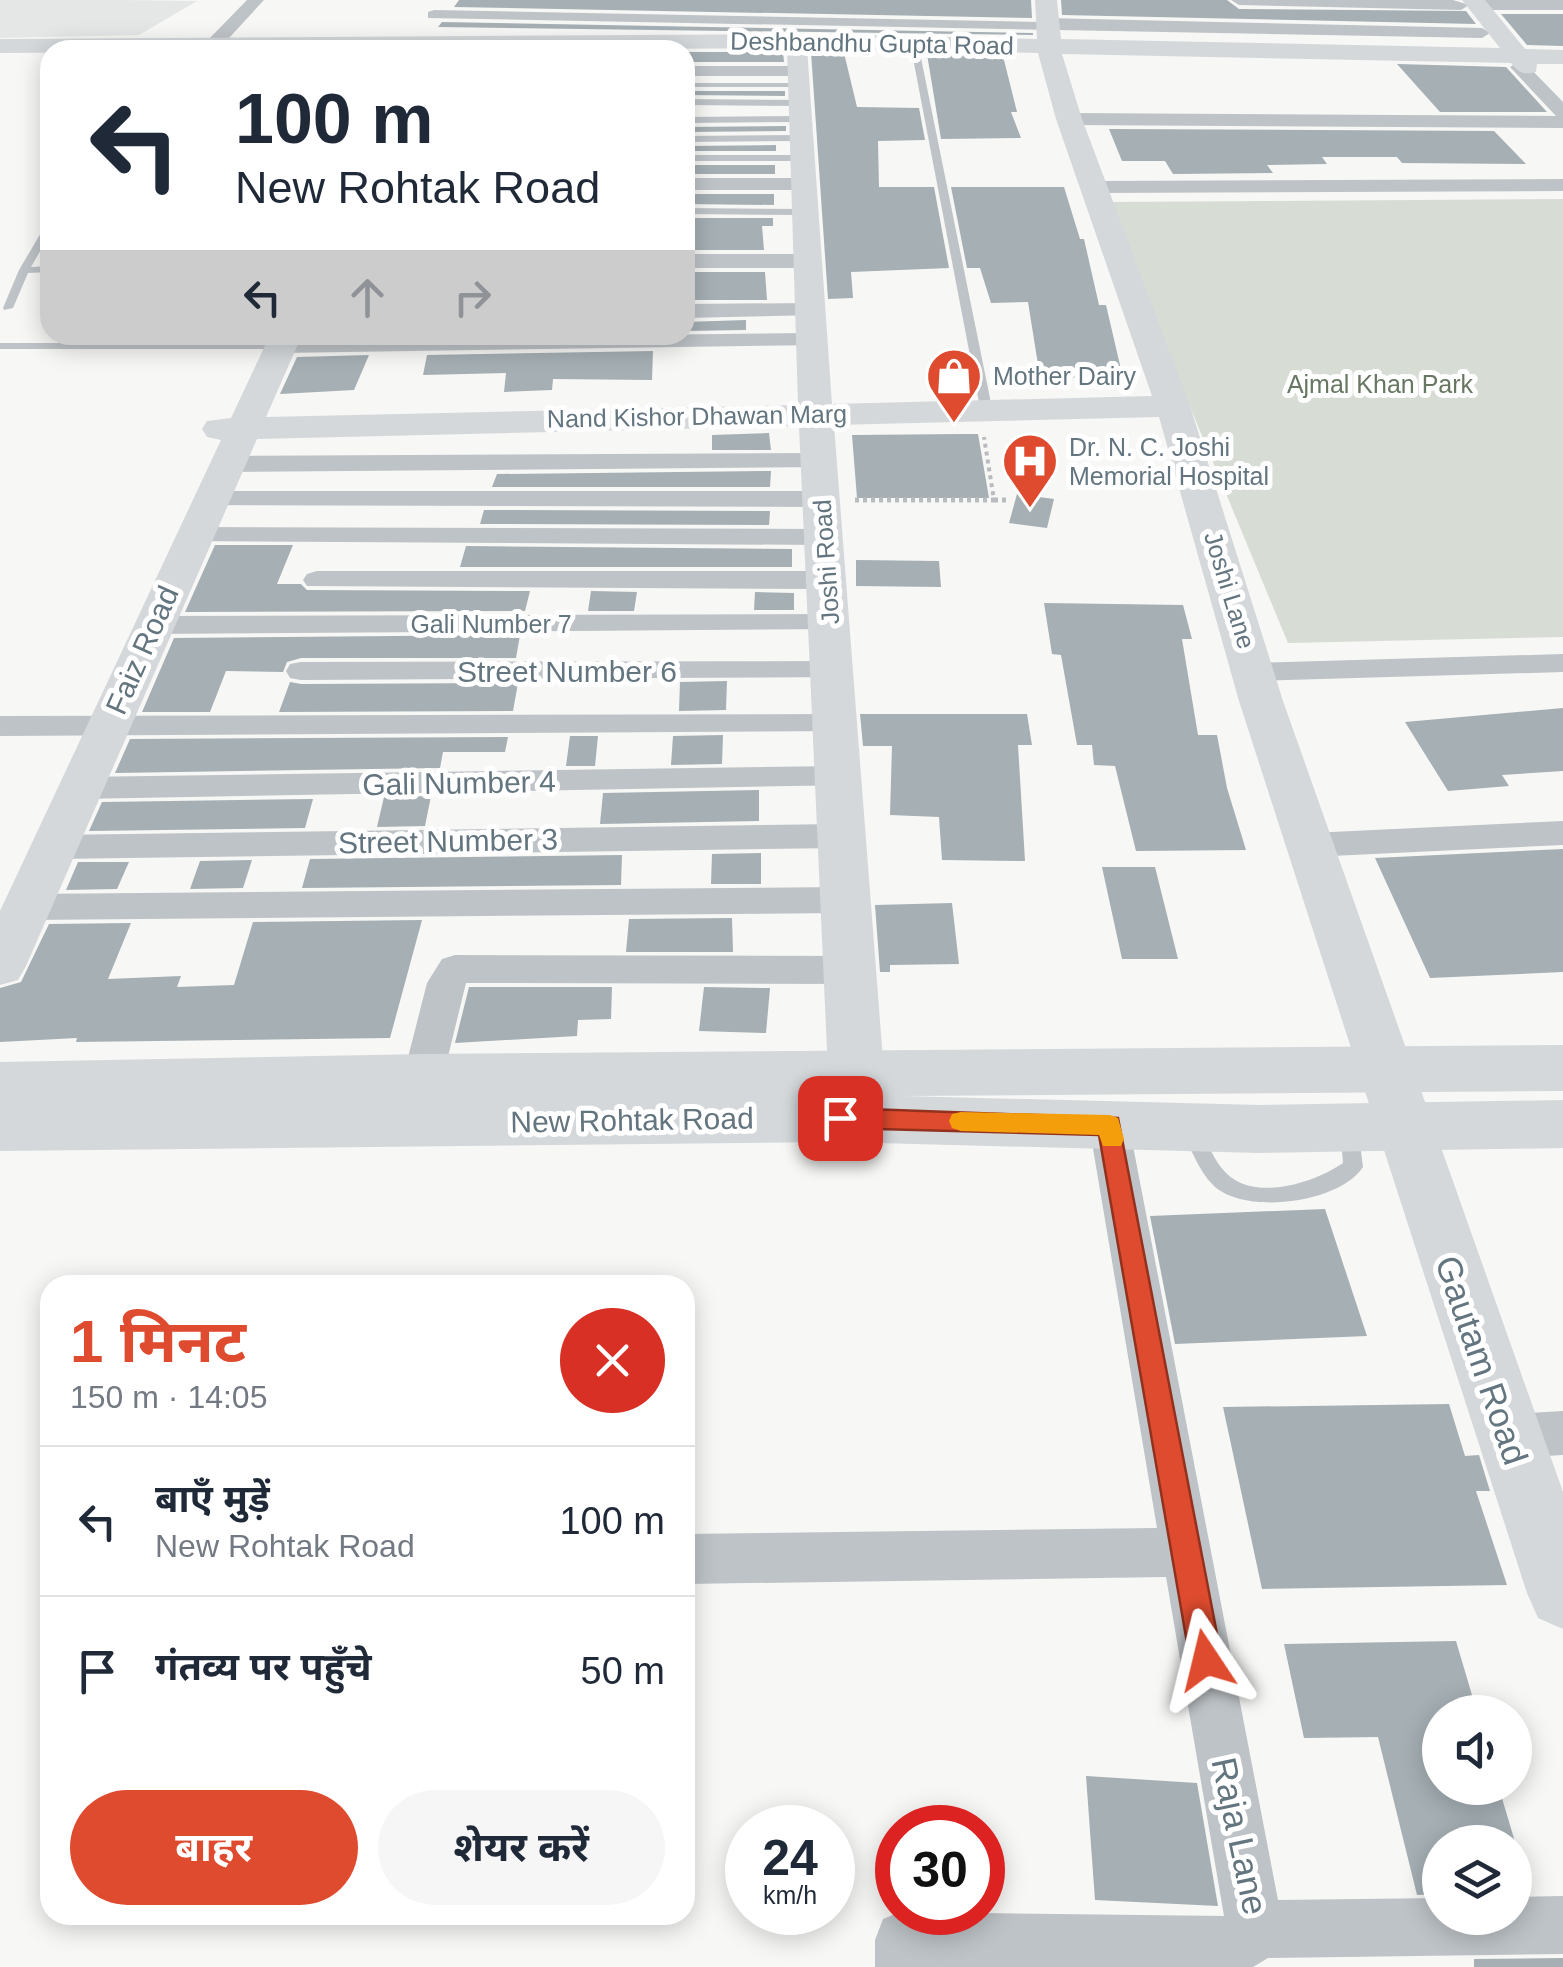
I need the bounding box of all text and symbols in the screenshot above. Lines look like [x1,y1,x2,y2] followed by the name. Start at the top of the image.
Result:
[730,27,1014,59] street label: Deshbandhu Gupta Road
[70,80,200,210] icon: left
[235,80,433,158] text: 100 m
[235,162,600,213] text: New Rohtak Road
[235,270,290,325] icon: left
[340,270,395,325] icon: ahead
[445,270,500,325] icon: right
[924,346,984,425] shop icon: Mother Dairy
[993,362,1137,390] place label: Mother Dairy
[1287,370,1474,398] park label: Ajmal Khan Park
[547,399,847,433] street label: Nand Kishor Dhawan Marg
[1000,431,1060,510] hospital icon: Dr. N. C. Joshi Memorial Hospital
[1069,433,1269,490] place label: Dr. N. C. Joshi Memorial Hospital
[808,499,844,625] street label: Joshi Road
[1199,528,1261,652] street label: Joshi Lane
[99,581,185,719] street label: Faiz Road
[410,610,572,638] street label: Gali Number 7
[457,655,677,688] street label: Street Number 6
[362,765,556,801] street label: Gali Number 4
[338,823,558,859] street label: Street Number 3
[798,1076,883,1161] pin
[813,1091,868,1146] icon: arrive
[510,1101,754,1139] street label: New Rohtak Road
[1428,1251,1536,1469] street label: Gautam Road
[70,1308,246,1375] text: 1 मिनट
[560,1308,665,1413] button: close
[70,1379,267,1415] text: 150 m · 14:05
[155,1478,270,1520] text: बाएँ मुड़ें
[70,1494,125,1549] icon: left
[559,1500,665,1542] text: 100 m
[155,1528,415,1564] text: New Rohtak Road
[1154,1608,1258,1712] position arrow
[70,1644,125,1699] icon: arrive
[155,1646,371,1688] text: गंतव्य पर पहुँचे
[581,1650,665,1692] text: 50 m
[1422,1695,1532,1935] map controls
[1422,1695,1532,1805] button: sound
[1204,1754,1276,1918] street label: Raja Lane
[70,1790,358,1905] button: बाहर
[378,1790,665,1905] button: शेयर करें
[875,1805,1005,1935] speed limit sign: 30
[1422,1825,1532,1935] button: layers
[762,1830,818,1886] text: 24
[763,1881,817,1909] text: km/h

